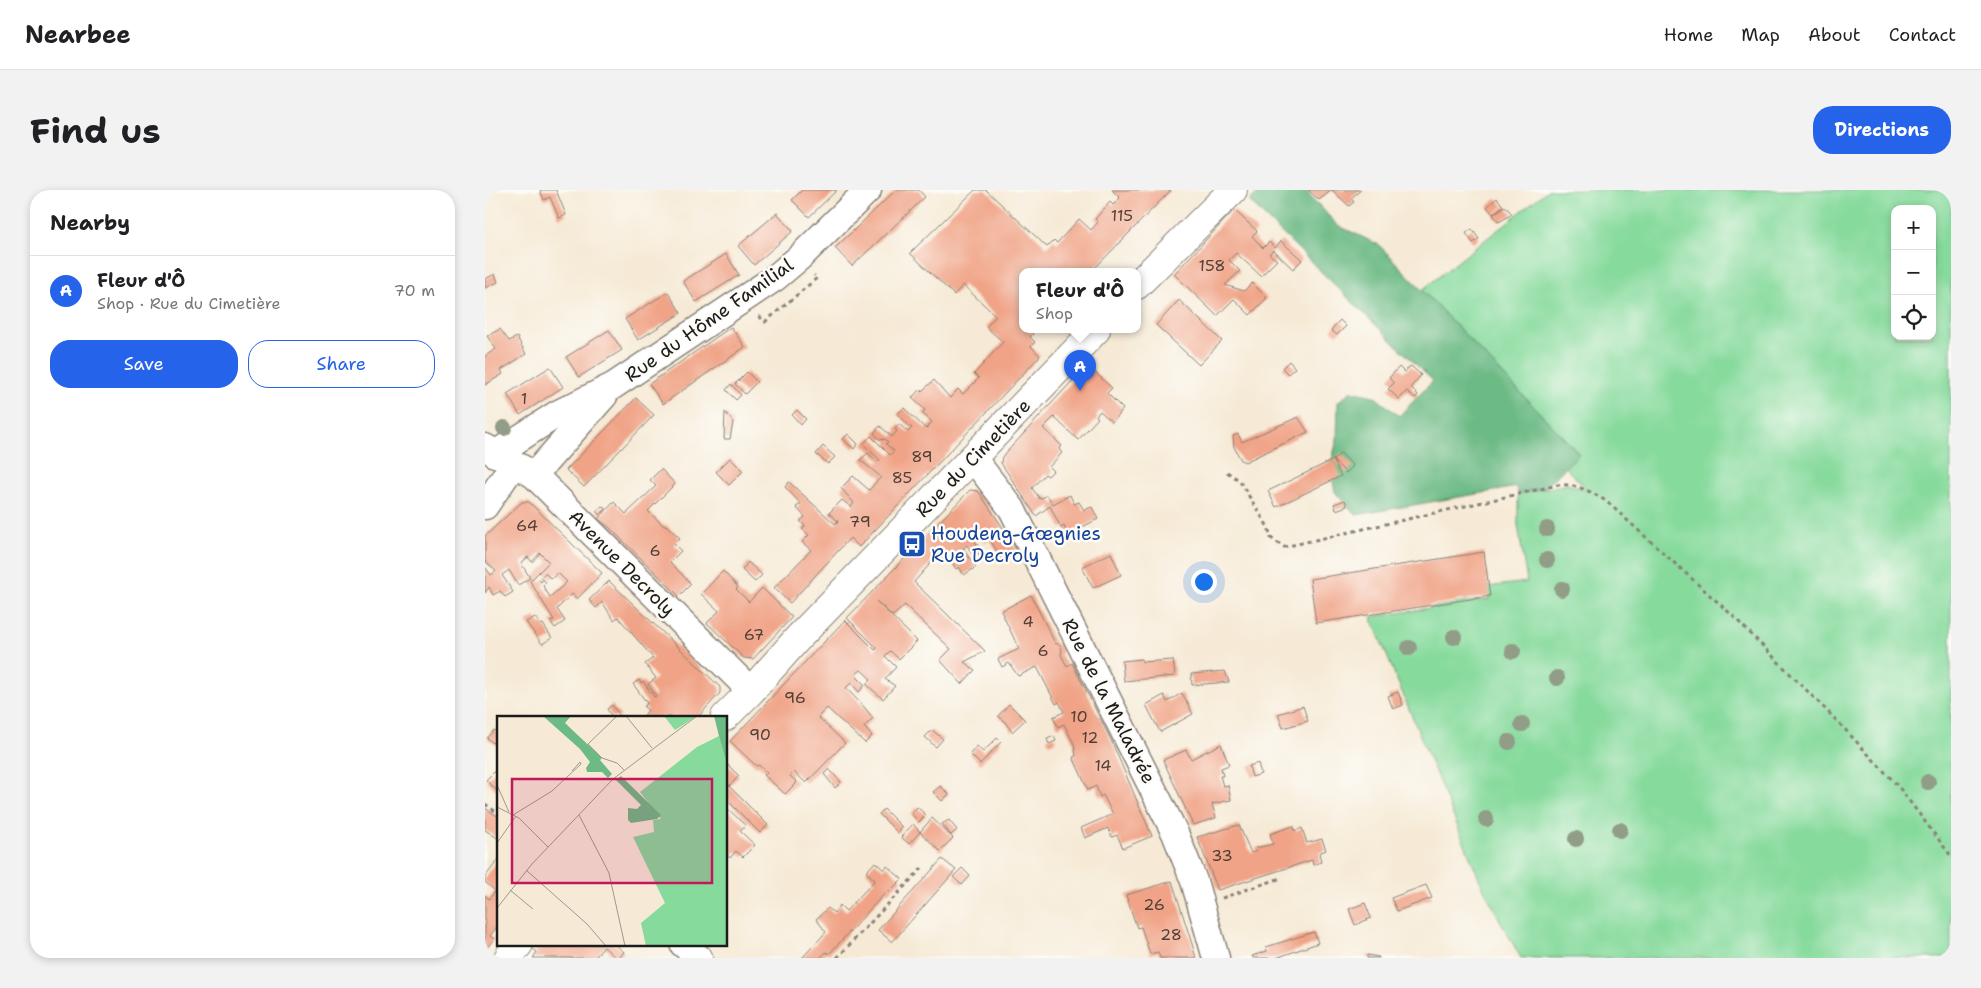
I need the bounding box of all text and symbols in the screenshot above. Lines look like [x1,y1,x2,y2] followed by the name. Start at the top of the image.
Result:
[25,19,131,51] text: Nearbee
[1664,23,1713,47] text: Home
[1741,23,1780,47] text: Map
[1808,23,1861,47] text: About
[1889,23,1956,47] text: Contact
[1813,106,1951,154] button: Directions
[30,107,161,154] text: Find us
[1111,205,1133,226] house number: 115
[1891,205,1936,340] map controls
[1891,205,1936,250] button: +
[50,209,130,237] text: Nearby
[1891,250,1936,295] button: −
[620,252,798,388] street label: Rue du Hôme Familial
[1198,255,1226,276] house number: 158
[97,268,185,293] text: Fleur d'Ô
[1019,268,1141,333] popup
[1036,278,1124,303] text: Fleur d'Ô
[60,280,72,301] text: A
[394,280,435,301] text: 70 m
[97,293,281,314] text: Shop · Rue du Cimetière
[1891,295,1936,340] button: locate
[1036,303,1073,324] text: Shop
[50,340,238,388] button: Save
[248,340,435,388] button: Share
[1064,350,1096,391] pin: A
[521,388,527,409] house number: 1
[910,393,1036,523] street label: Rue du Cimetière
[911,446,933,467] house number: 89
[892,467,912,488] house number: 85
[563,504,681,622] street label: Avenue Decroly
[849,511,871,532] house number: 79
[516,515,538,536] house number: 64
[931,521,1101,568] place label: Houdeng-Gœgnies Rue Decroly
[897,529,927,559] bus stop icon: Houdeng-Gœgnies Rue Decroly
[649,540,661,561] house number: 6
[1191,569,1217,595] your location
[1022,611,1034,632] house number: 4
[1057,614,1161,788] street label: Rue de la Maladrée
[744,624,764,645] house number: 67
[1037,640,1049,661] house number: 6
[784,687,806,708] house number: 96
[1070,706,1088,727] house number: 10
[497,716,727,946] inset map
[749,724,771,745] house number: 90
[1081,727,1099,748] house number: 12
[1094,755,1112,776] house number: 14
[1211,845,1233,866] house number: 33
[1143,894,1165,915] house number: 26
[1160,924,1182,945] house number: 28

